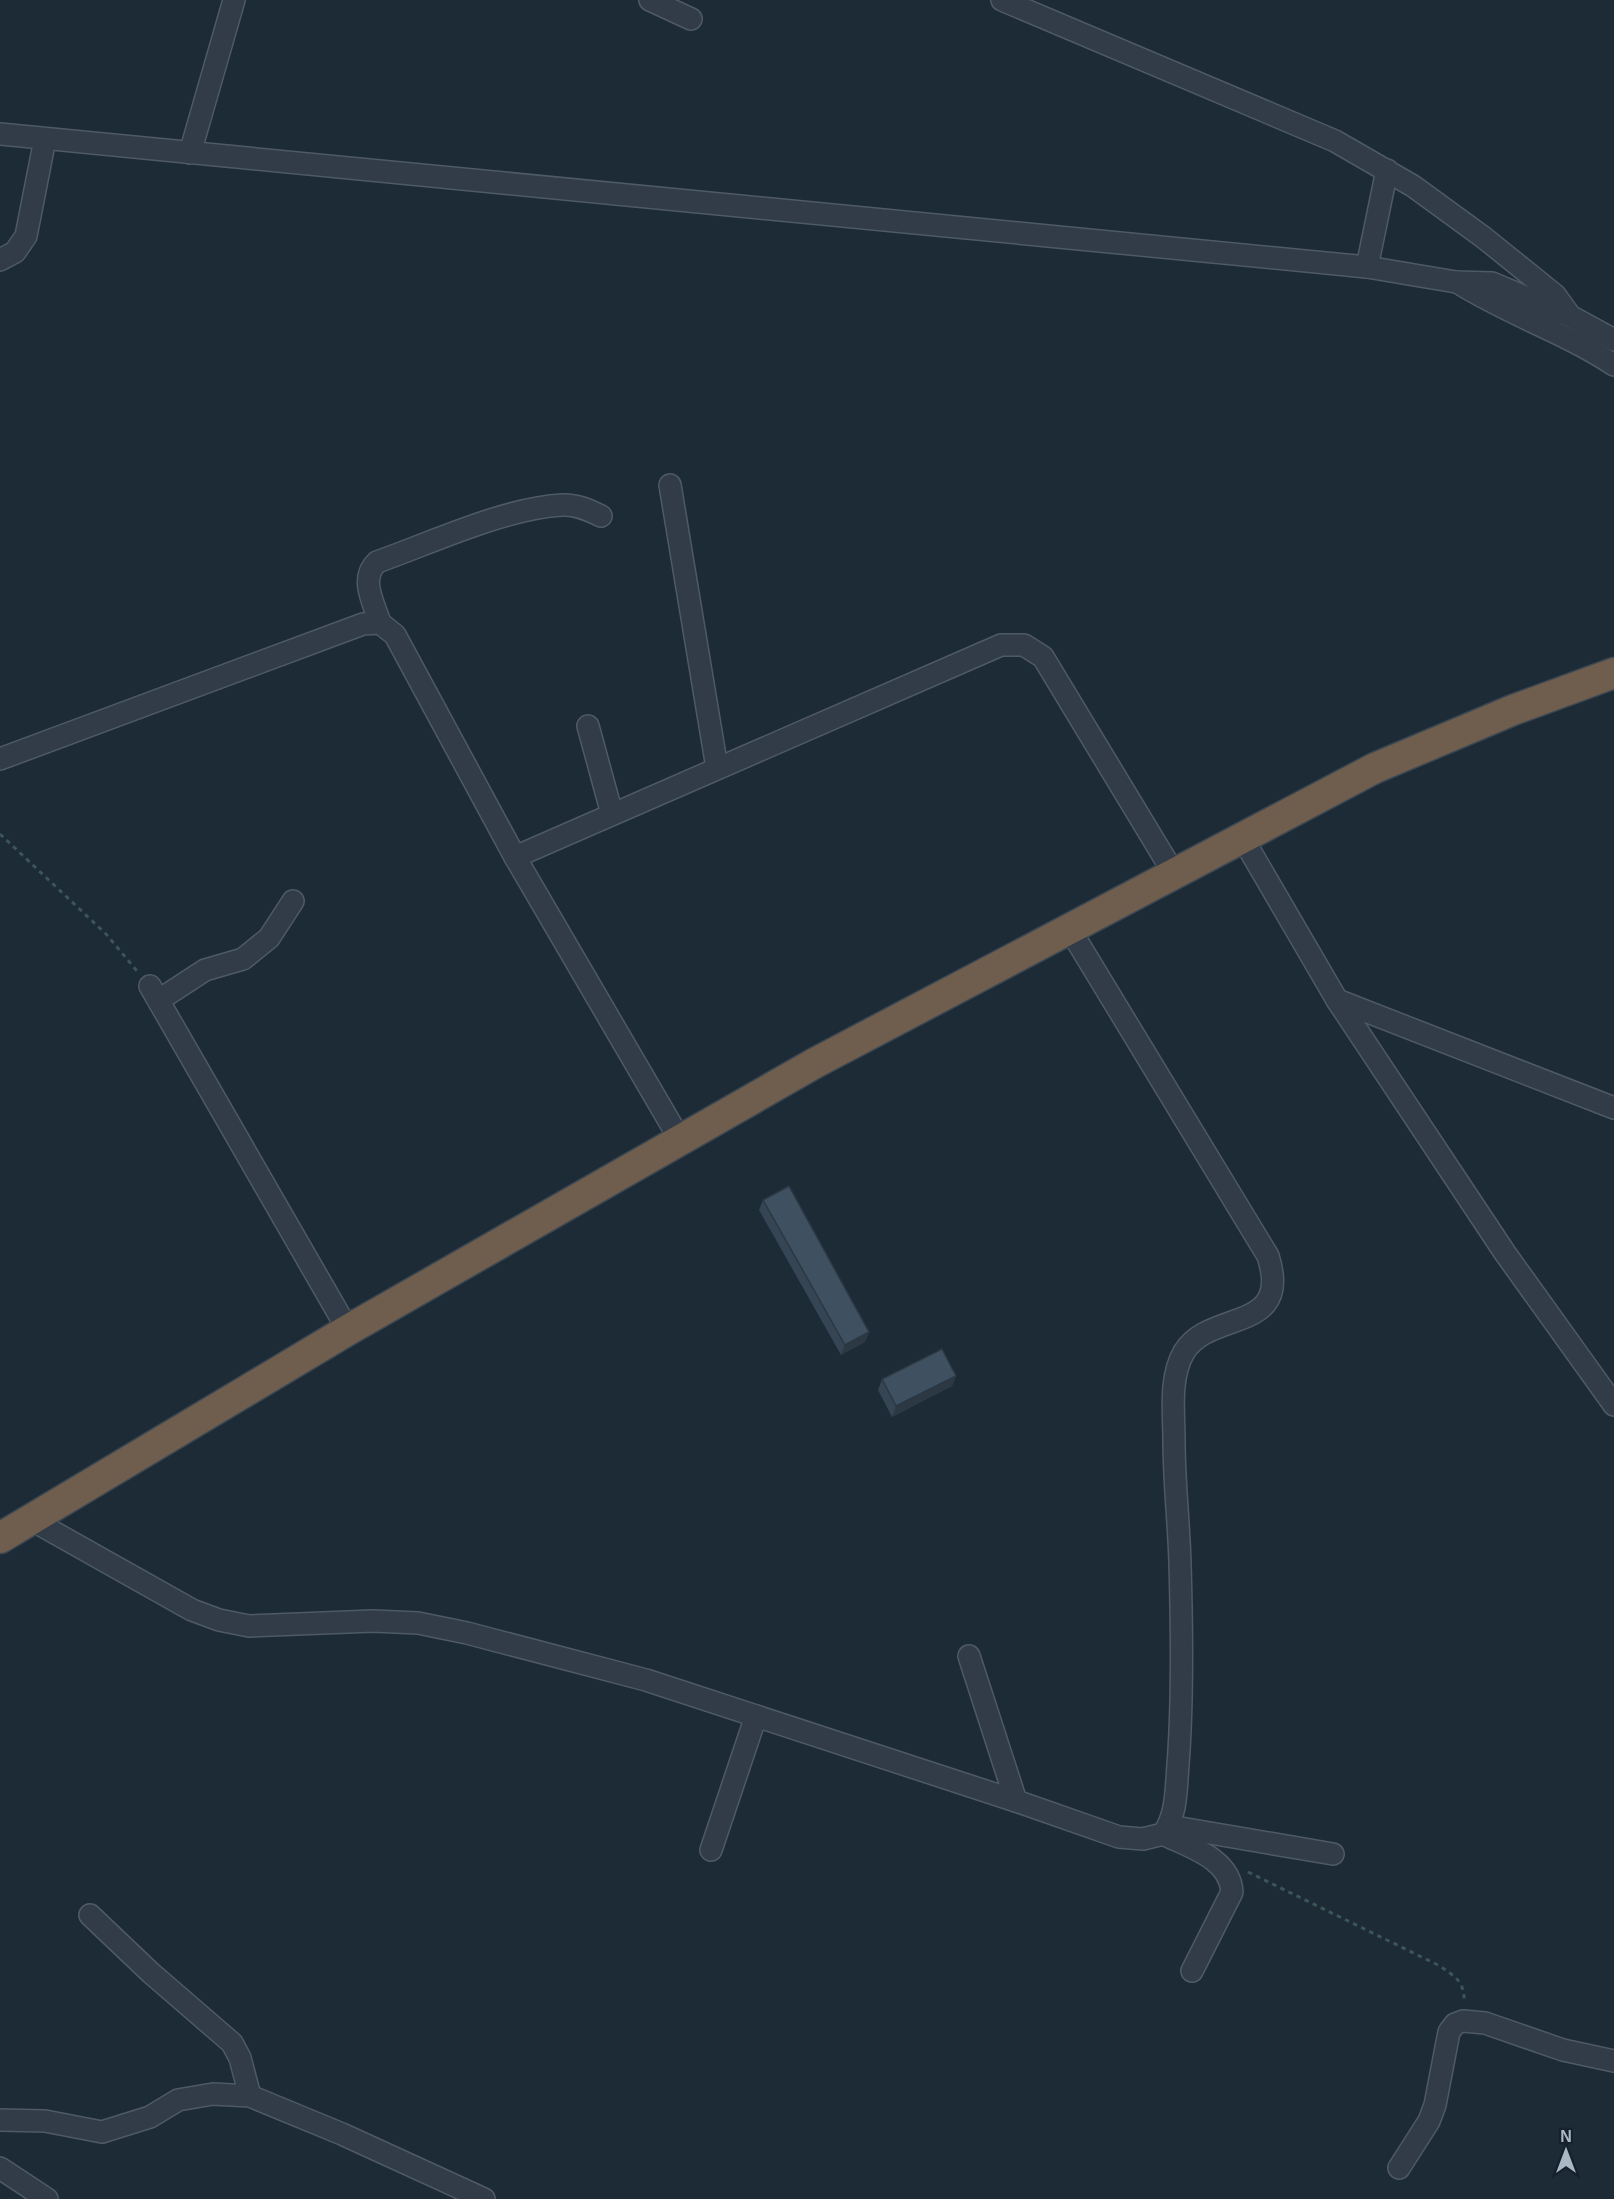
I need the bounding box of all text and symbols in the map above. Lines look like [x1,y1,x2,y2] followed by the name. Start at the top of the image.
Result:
[1536,2121,1596,2181] north arrow
[1560,2128,1572,2145] text: N

